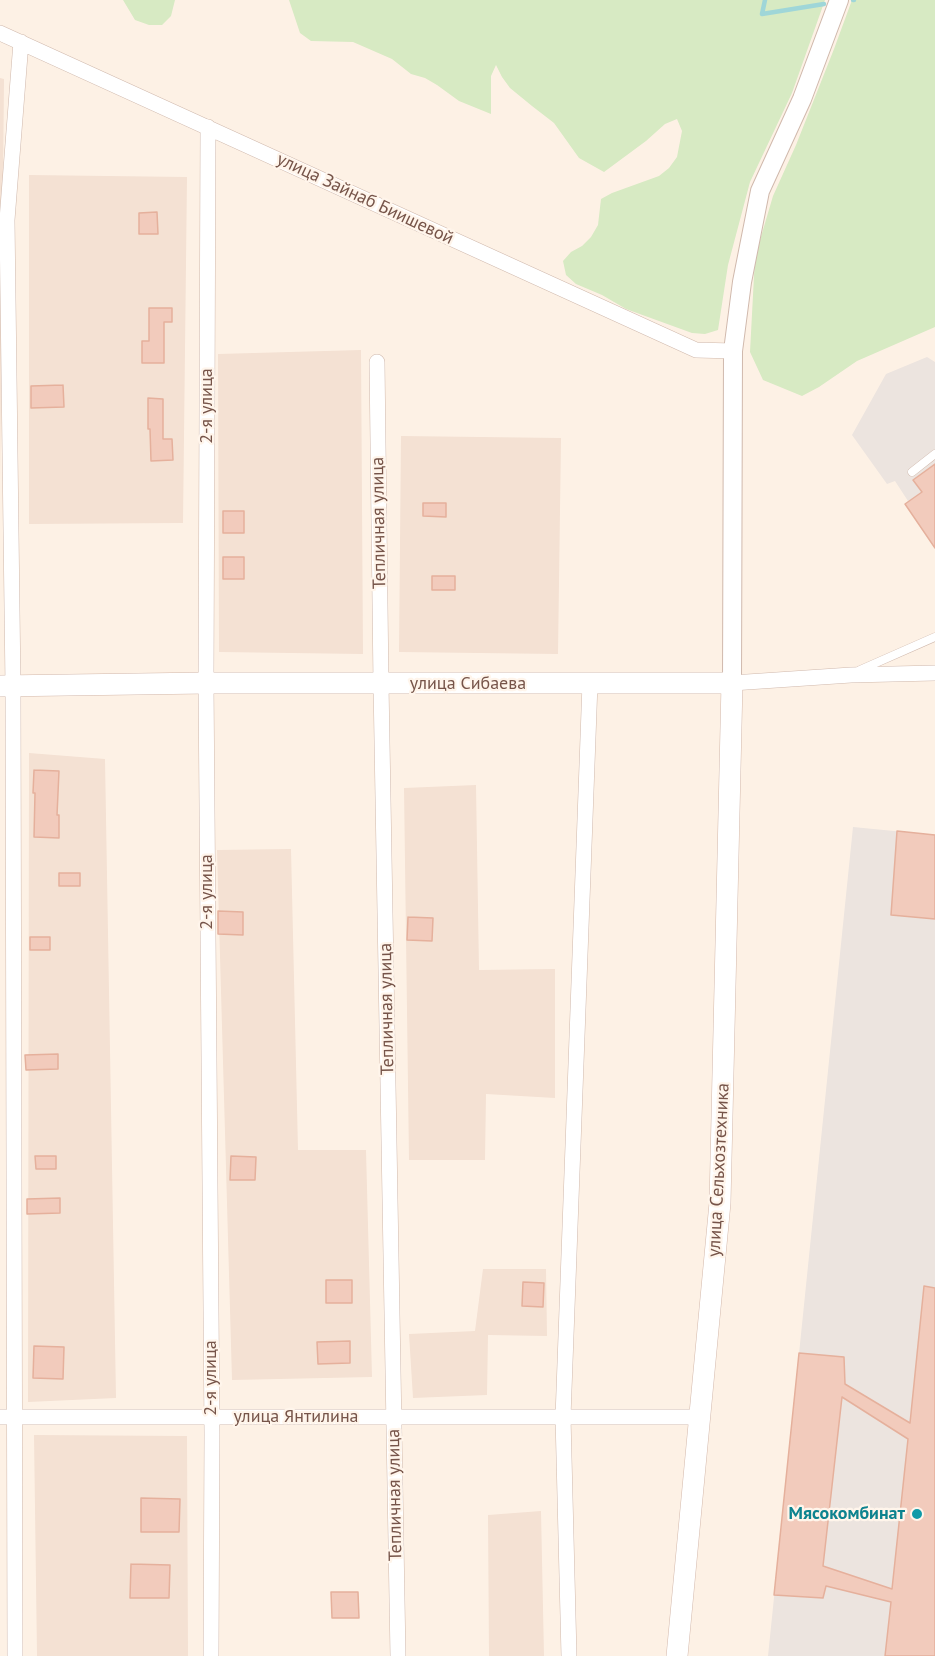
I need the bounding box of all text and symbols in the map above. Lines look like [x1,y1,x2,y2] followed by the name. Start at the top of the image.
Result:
[273,149,457,249] street label: улица Зайнаб Биишевой
[196,368,218,444] street label: 2-я улица
[367,457,391,589] street label: Тепличная улица
[410,673,526,695] street label: улица Сибаева
[196,854,218,930] street label: 2-я улица
[375,943,399,1075] street label: Тепличная улица
[704,1082,734,1258] street label: улица Сельхозтехника
[200,1340,222,1416] street label: 2-я улица
[233,1406,359,1428] street label: улица Янтилина
[383,1429,407,1561] street label: Тепличная улица
[789,1503,905,1525] place label: Мясокомбинат
[910,1507,924,1521] marker: Мясокомбинат

